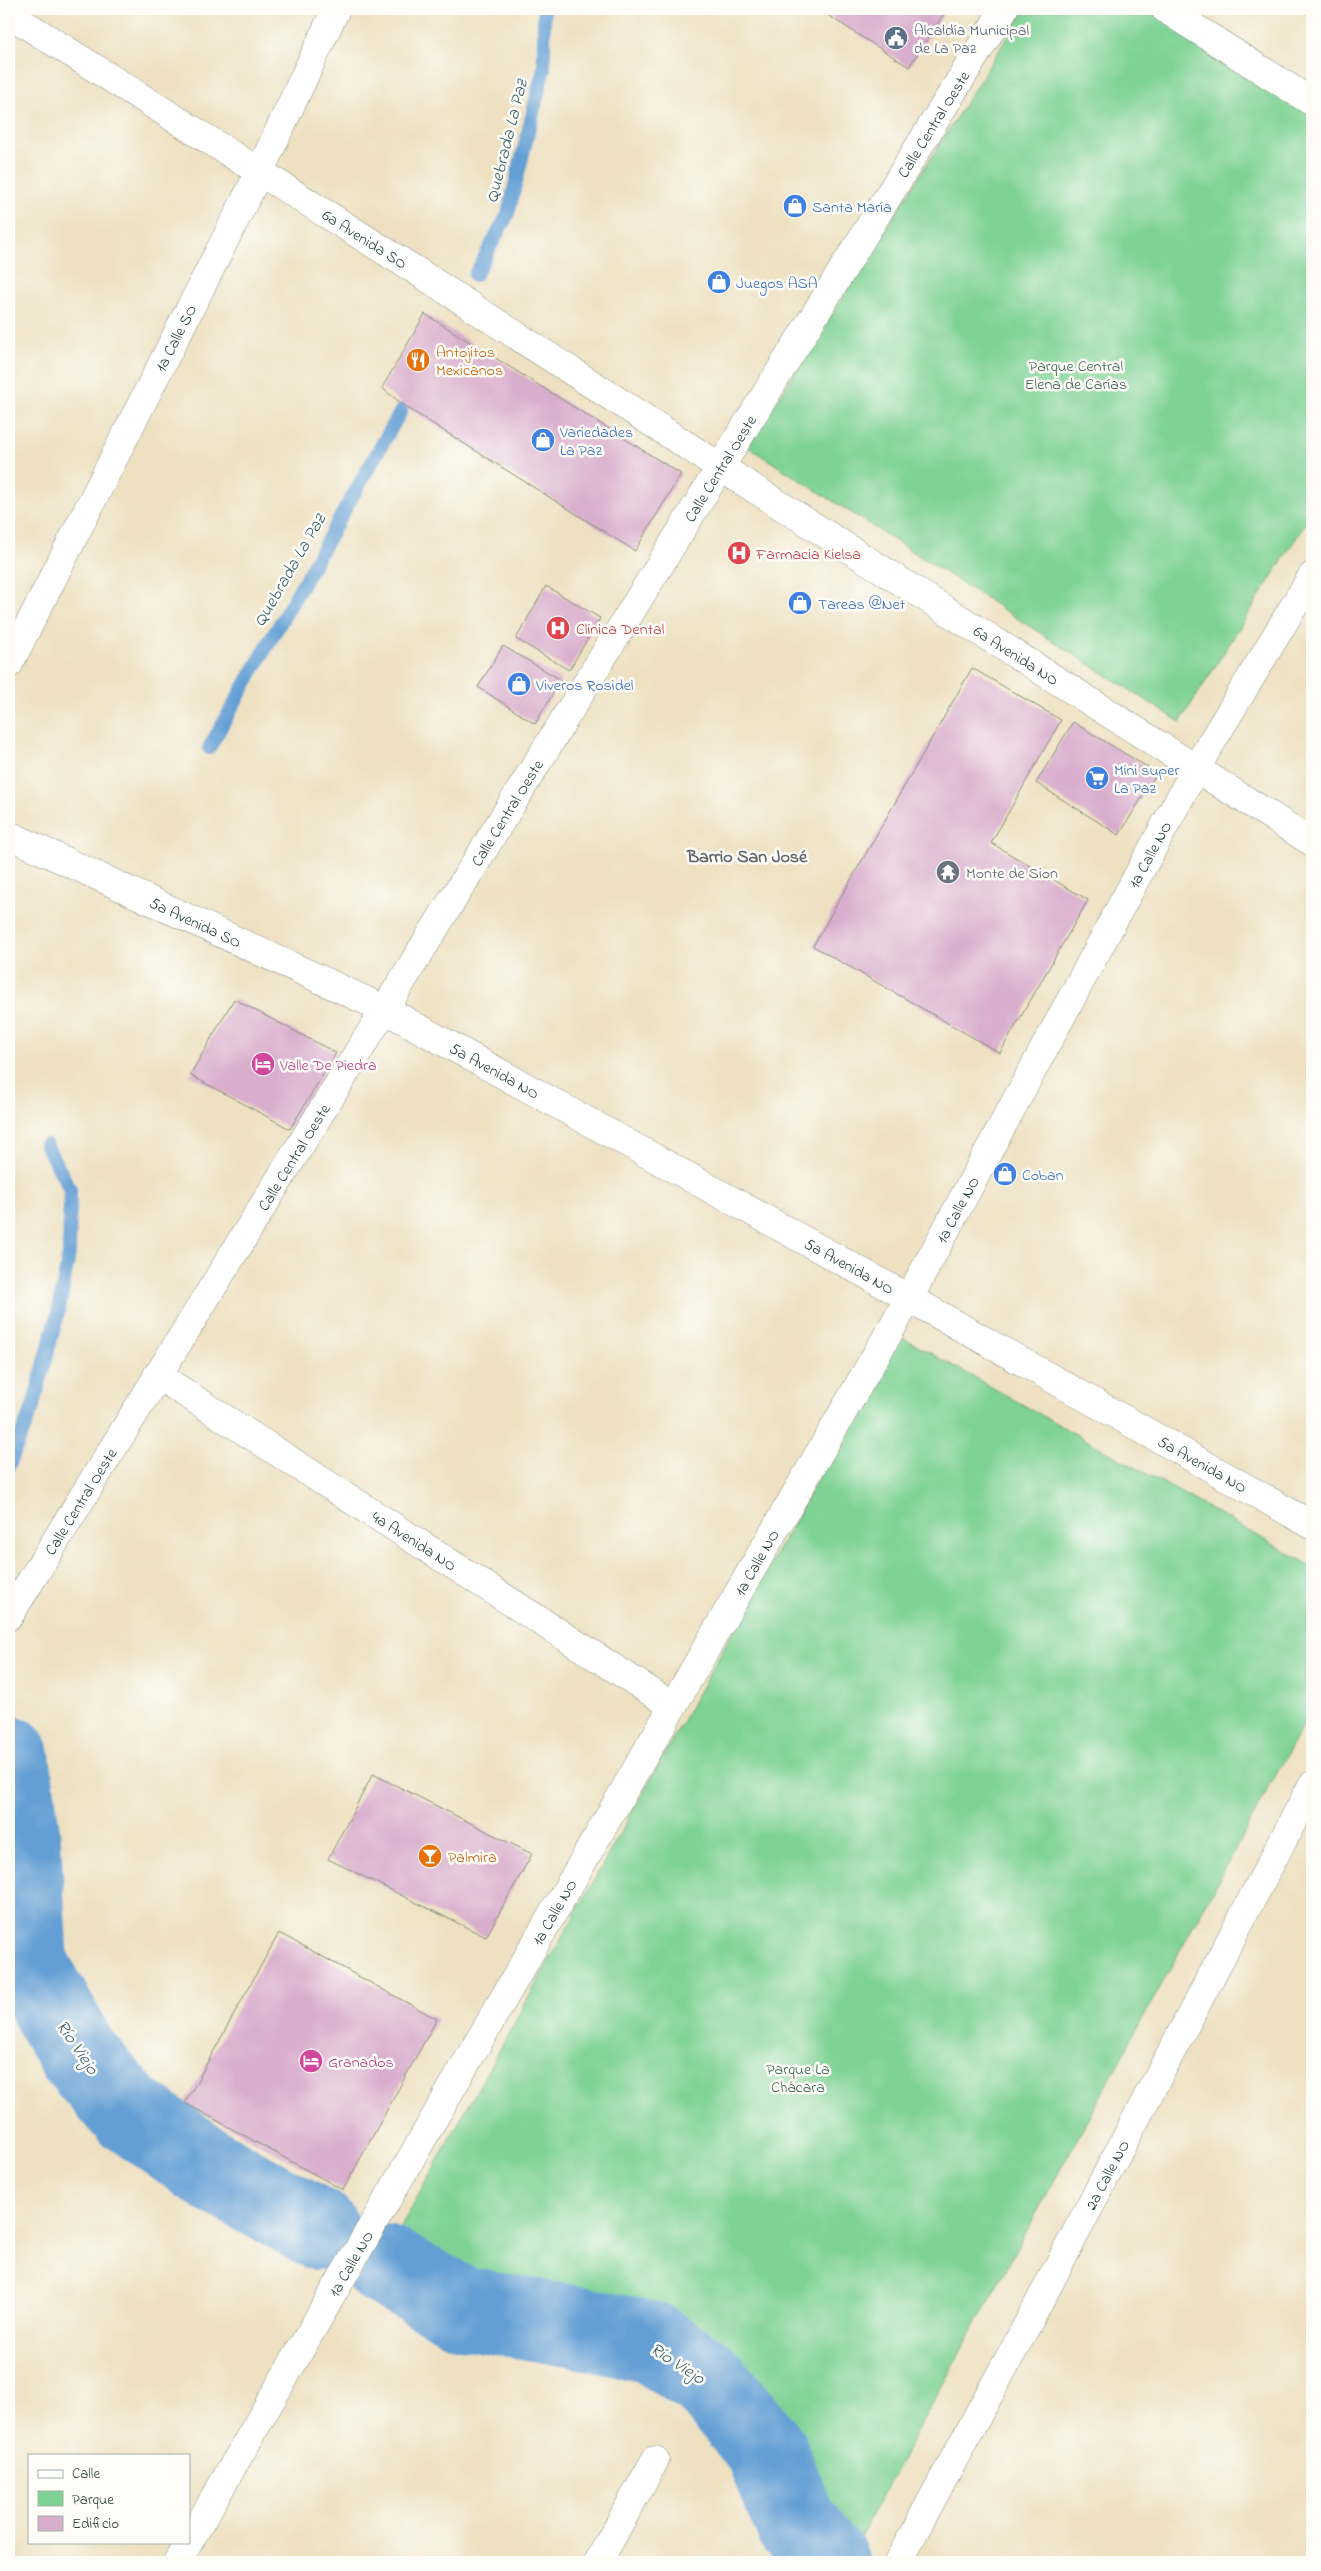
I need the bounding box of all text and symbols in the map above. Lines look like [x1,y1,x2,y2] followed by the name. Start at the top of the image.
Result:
[914,19,1029,61] place label: Alcaldía Municipal de La Paz
[883,25,909,51] public building icon: Alcaldía Municipal de La Paz
[892,66,977,183] street label: Calle Central Oeste
[480,76,536,206] water label: Quebrada La Paz
[782,193,808,219] shop icon: Santa María
[812,196,892,220] place label: Santa María
[317,204,411,276] street label: 6a Avenida SO
[706,269,732,295] shop icon: Juegos ASA
[736,272,818,296] place label: Juegos ASA
[150,301,204,377] street label: 1a Calle SO
[436,341,503,383] place label: Antojitos Mexicanos
[405,347,431,373] restaurant icon: Antojitos Mexicanos
[1025,355,1127,397] park label: Parque Central Elena de Carías
[679,410,764,527] street label: Calle Central Oeste
[559,421,633,463] place label: Variedades La Paz
[530,427,556,453] shop icon: Variedades La Paz
[248,508,334,632] water label: Quebrada La Paz
[726,540,752,566] hospital icon: Farmacia Kielsa
[755,543,861,567] place label: Farmacia Kielsa
[787,590,813,616] shop icon: Tareas @Net
[818,593,906,617] place label: Tareas @Net
[545,615,571,641] hospital icon: Clínica Dental
[576,618,665,642] place label: Clínica Dental
[968,620,1063,693] street label: 6a Avenida NO
[506,671,532,697] shop icon: Viveros Rosidel
[535,674,634,698] place label: Viveros Rosidel
[466,755,551,872] street label: Calle Central Oeste
[1114,759,1179,801] place label: Mini super La Paz
[1084,765,1110,791] supermarket icon: Mini super La Paz
[1123,817,1179,893] street label: 1a Calle NO
[686,845,808,871] district label: Barrio San José
[935,859,961,885] temple icon: Monte de Sion
[966,862,1058,886] place label: Monte de Sion
[145,892,245,955] street label: 5a Avenida SO
[445,1037,543,1106] street label: 5a Avenida NO
[250,1051,276,1077] hotel icon: Valle De Piedra
[279,1054,377,1078] place label: Valle De Piedra
[253,1099,338,1216] street label: Calle Central Oeste
[992,1161,1018,1187] shop icon: Coban
[1022,1164,1064,1188] place label: Coban
[931,1173,987,1248] street label: 1a Calle NO
[799,1233,898,1302] street label: 5a Avenida NO
[1153,1430,1251,1500] street label: 5a Avenida NO
[39,1443,125,1560] street label: Calle Central Oeste
[366,1506,461,1578] street label: 4a Avenida NO
[729,1526,786,1601] street label: 1a Calle NO
[417,1843,443,1869] bar icon: Palmira
[448,1846,497,1870] place label: Palmira
[527,1875,584,1951] street label: 1a Calle NO
[49,2016,104,2081] water label: Río Viejo
[298,2048,324,2074] hotel icon: Granados
[328,2051,394,2075] place label: Granados
[766,2058,830,2100] park label: Parque La Chácara
[1080,2136,1137,2215] street label: 2a Calle NO
[323,2227,381,2302] street label: 1a Calle NO
[644,2337,710,2392] water label: Río Viejo
[28,2454,190,2544] legend
[72,2463,100,2485] text: Calle
[72,2489,114,2511] text: Parque
[72,2513,119,2535] text: Edificio

